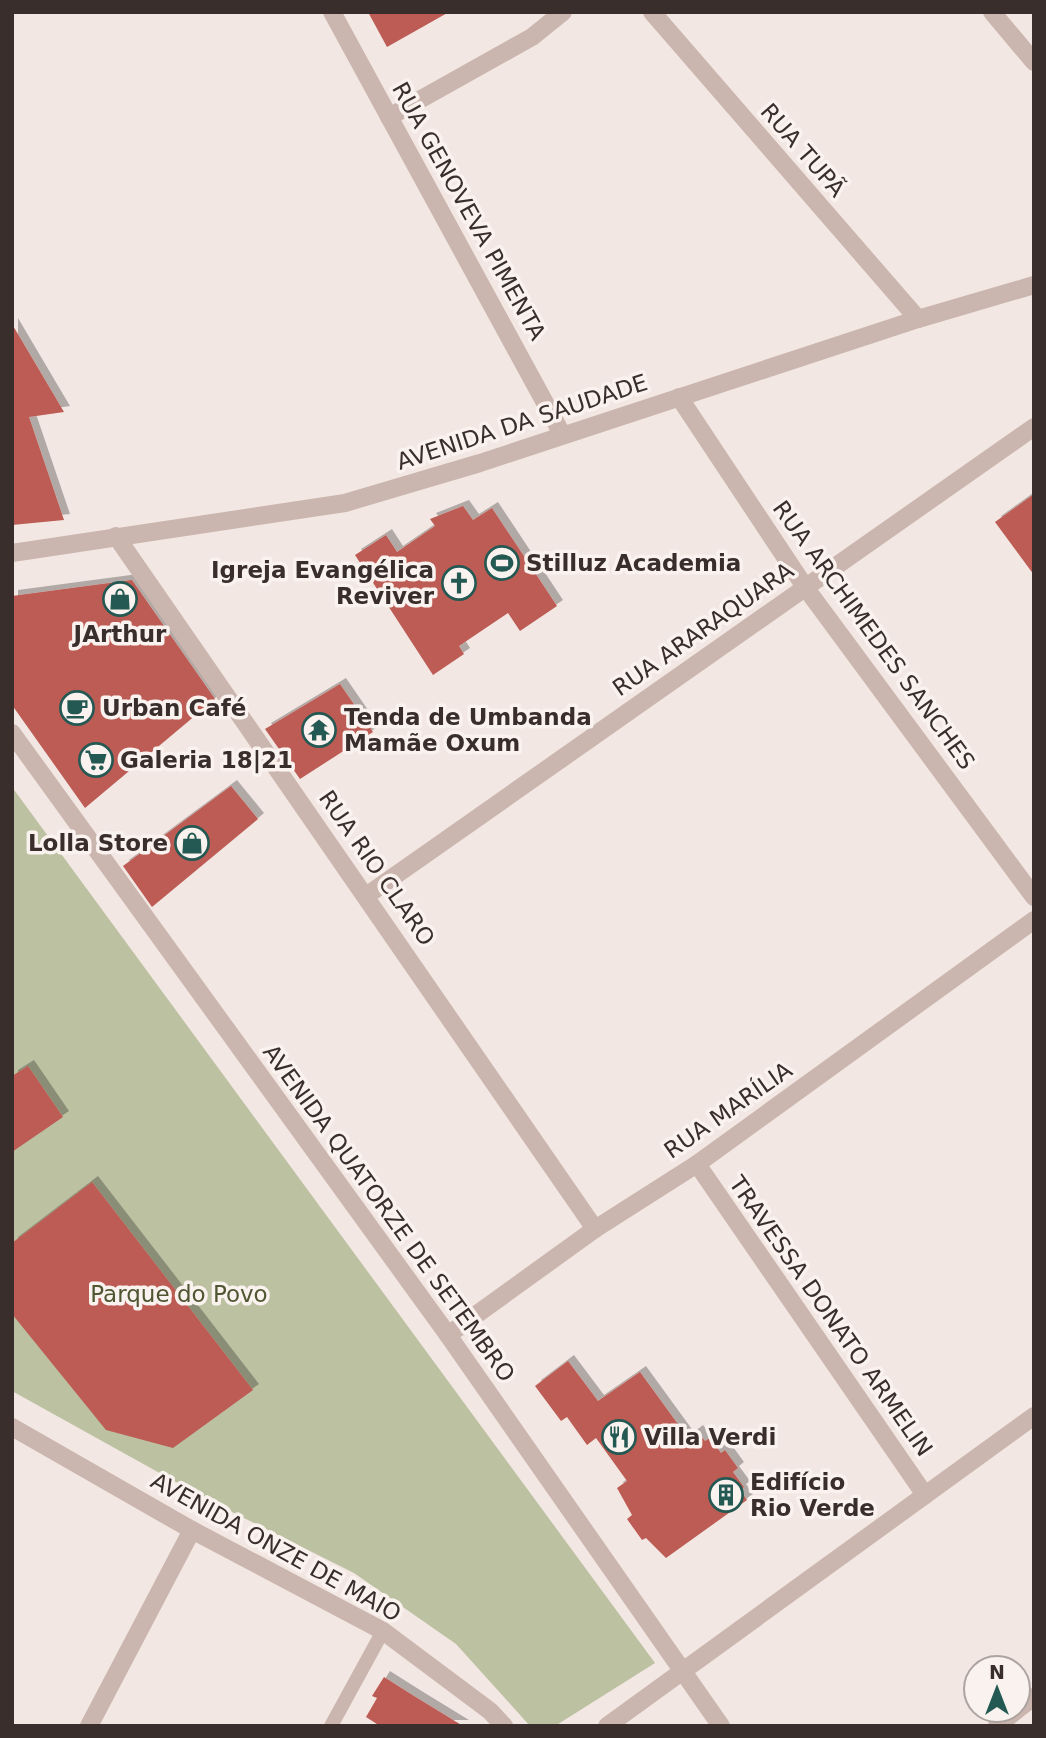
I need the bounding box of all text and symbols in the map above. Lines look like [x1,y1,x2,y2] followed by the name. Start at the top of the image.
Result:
[387,77,551,345] street label: RUA GENOVEVA PIMENTA
[756,97,851,202] street label: RUA TUPÃ
[393,369,651,475] street label: AVENIDA DA SAUDADE
[768,496,980,774] street label: RUA ARCHIMEDES SANCHES
[483,544,521,582] sports icon: Stilluz Academia
[526,550,741,576] place label: Stilluz Academia
[211,557,435,609] place label: Igreja Evangélica Reviver
[608,557,798,701] street label: RUA ARARAQUARA
[440,564,478,602] church icon: Igreja Evangélica Reviver
[101,580,139,618] shop icon: JArthur
[72,621,167,647] place label: JArthur
[58,689,96,727] cafe icon: Urban Café
[102,695,246,721] place label: Urban Café
[344,704,592,756] place label: Tenda de Umbanda Mamãe Oxum
[300,711,338,749] temple icon: Tenda de Umbanda Mamãe Oxum
[77,741,115,779] supermarket icon: Galeria 18|21
[120,747,293,774] place label: Galeria 18|21
[314,785,440,951] street label: RUA RIO CLARO
[173,824,211,862] shop icon: Lolla Store
[28,830,168,856] place label: Lolla Store
[258,1039,520,1387] street label: AVENIDA QUATORZE DE SETEMBRO
[659,1055,797,1164] street label: RUA MARÍLIA
[724,1170,938,1461] street label: TRAVESSA DONATO ARMELIN
[90,1281,268,1307] park label: Parque do Povo
[600,1418,638,1456] restaurant icon: Villa Verdi
[644,1424,776,1450] place label: Villa Verdi
[146,1467,406,1627] street label: AVENIDA ONZE DE MAIO
[750,1469,875,1521] place label: Edifício Rio Verde
[707,1476,745,1514] building icon: Edifício Rio Verde
[962,1654,1032,1724] north arrow
[989,1661,1005,1683] text: N

